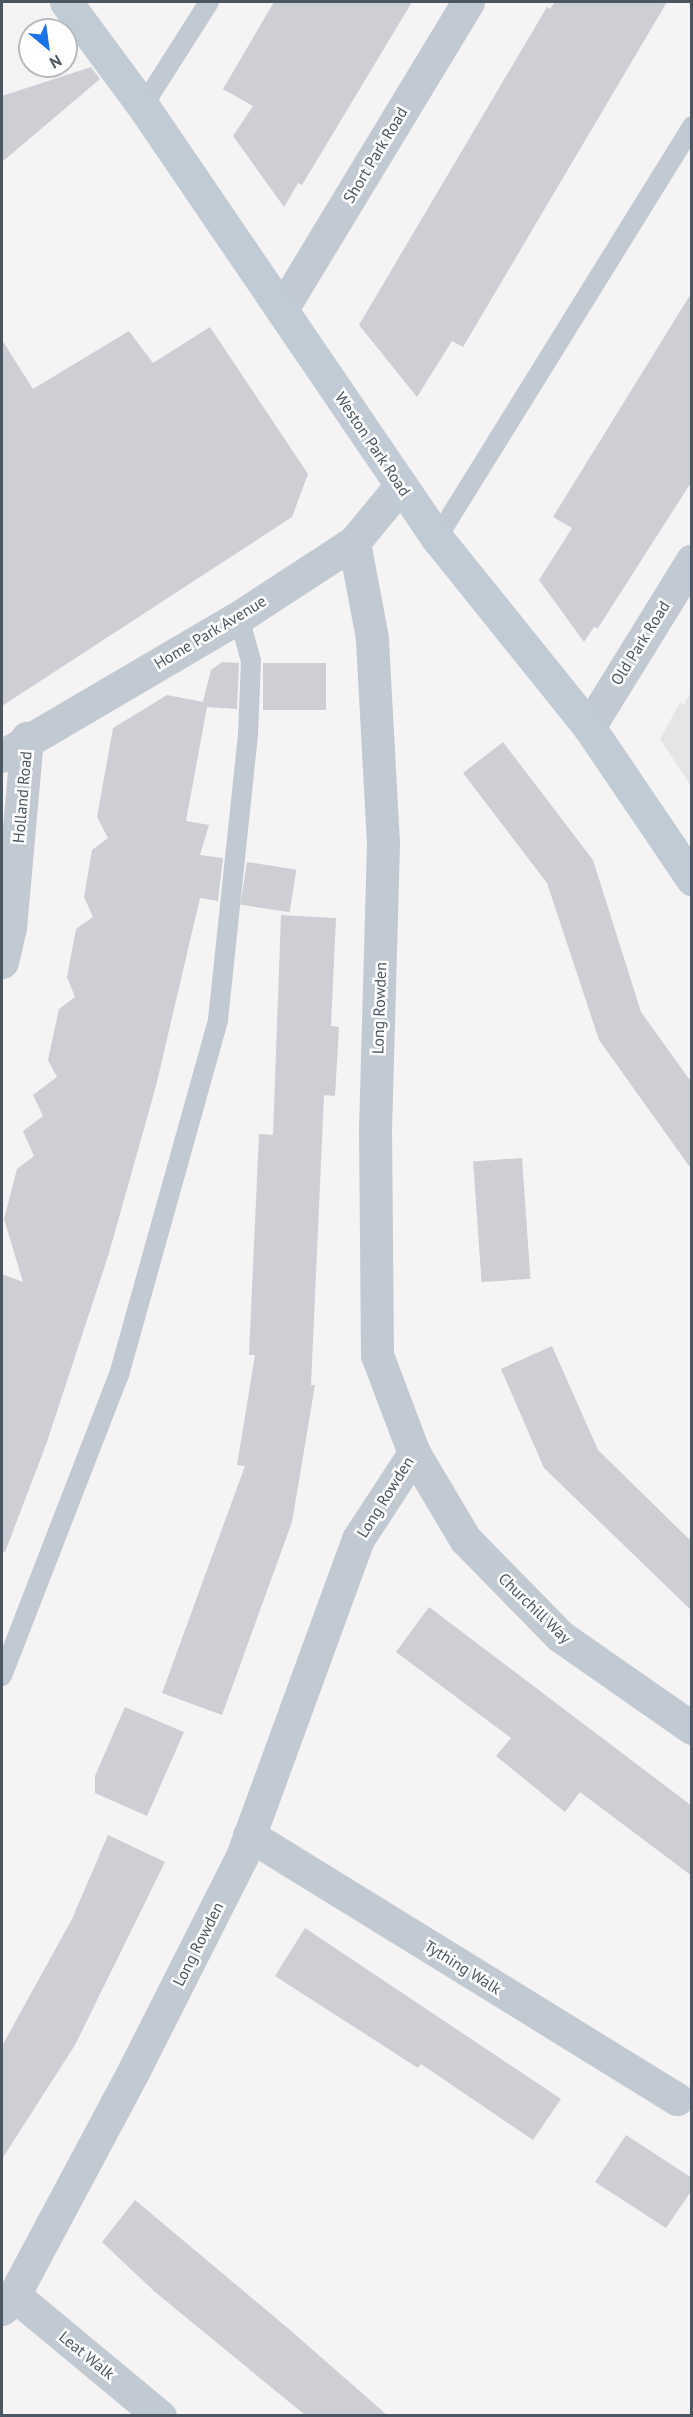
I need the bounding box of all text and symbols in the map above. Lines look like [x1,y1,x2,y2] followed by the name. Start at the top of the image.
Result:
[18,18,78,78] north arrow
[46,51,65,73] text: N
[339,103,411,207] street label: Short Park Road
[331,388,415,500] street label: Weston Park Road
[150,591,270,673] street label: Home Park Avenue
[606,597,674,689] street label: Old Park Road
[8,750,36,844] street label: Holland Road
[368,962,390,1054] street label: Long Rowden
[353,1453,417,1541] street label: Long Rowden
[495,1569,575,1647] street label: Churchill Way
[169,1899,227,1989] street label: Long Rowden
[421,1936,505,1998] street label: Tything Walk
[55,2327,119,2383] street label: Leat Walk

